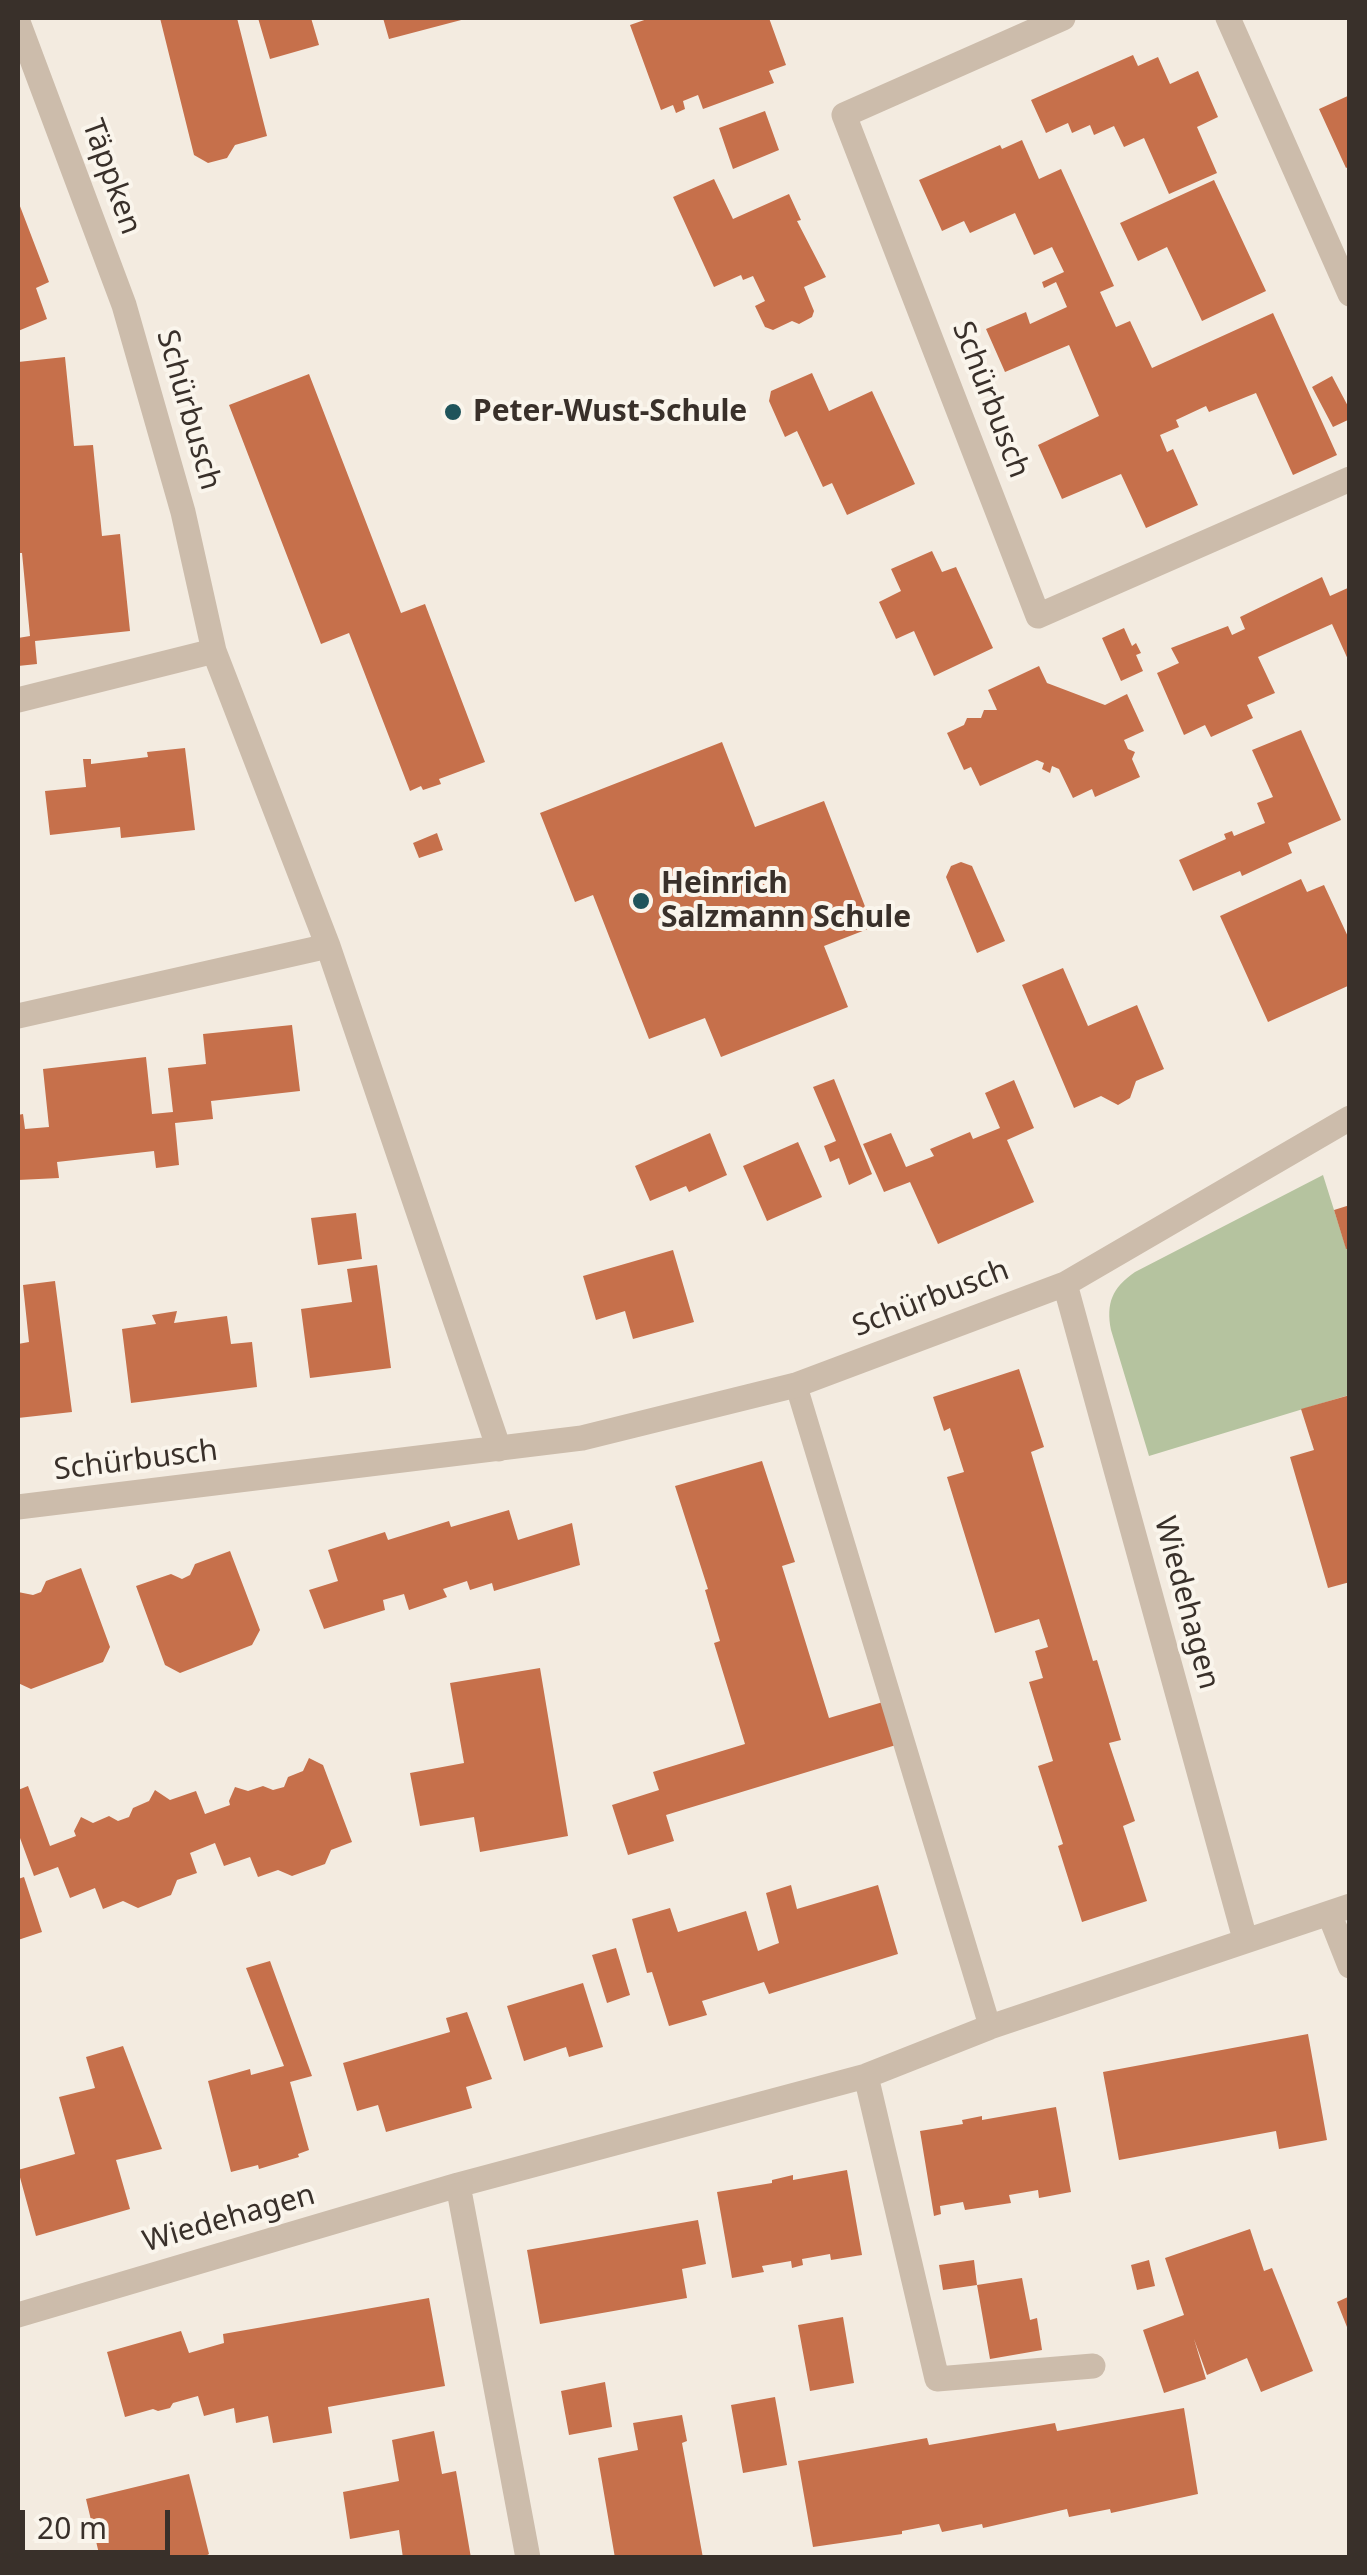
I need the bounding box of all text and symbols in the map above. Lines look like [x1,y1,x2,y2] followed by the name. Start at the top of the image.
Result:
[74,115,148,239] street label: Täppken
[944,317,1036,483] street label: Schürbusch
[148,326,228,494] street label: Schürbusch
[473,394,747,430] place label: Peter-Wust-Schule
[442,401,464,423] marker: Peter-Wust-Schule
[661,866,911,936] place label: Heinrich Salzmann Schule
[630,890,652,912] marker: Heinrich Salzmann Schule
[848,1253,1014,1345] street label: Schürbusch
[52,1433,220,1489] street label: Schürbusch
[1146,1513,1226,1693] street label: Wiedehagen
[139,2177,319,2261] street label: Wiedehagen
[25,2490,175,2552] scale bar
[37,2507,107,2548] text: 20 m

